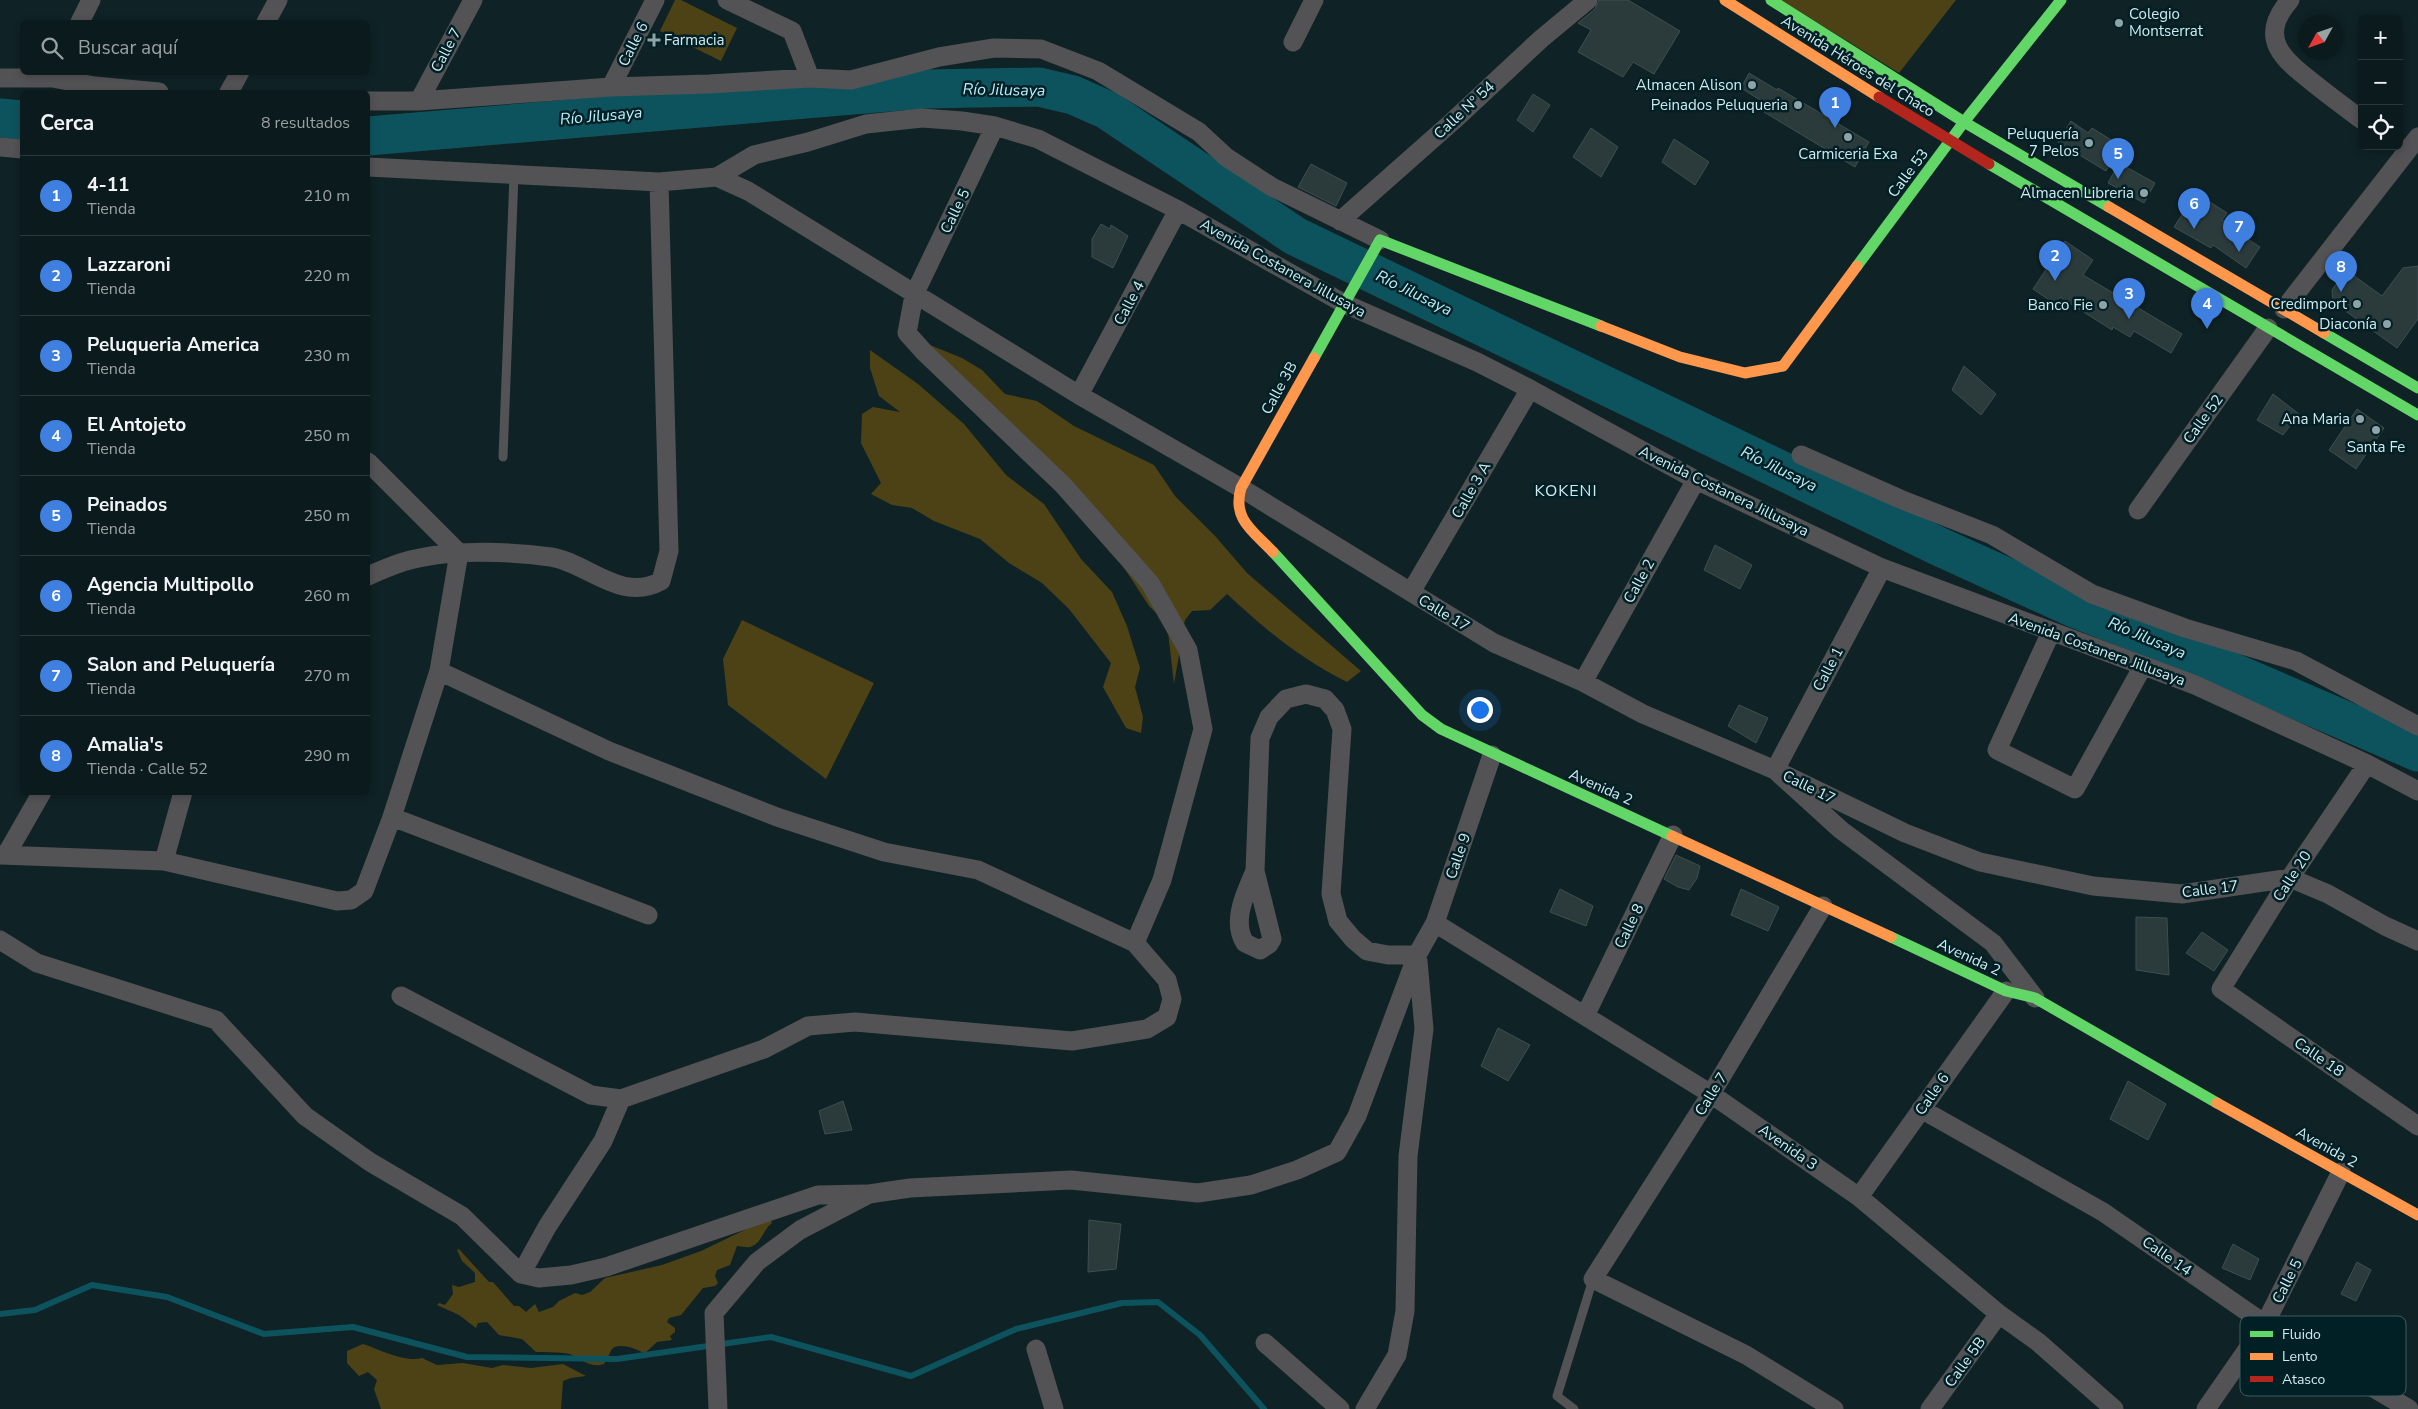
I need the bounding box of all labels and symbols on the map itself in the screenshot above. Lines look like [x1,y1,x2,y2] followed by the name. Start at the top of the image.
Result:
[2129,4,2204,41] place label: Colegio Montserrat
[1777,10,1939,122] street label: Avenida Héroes del Chaco
[2298,15,2343,60] north arrow
[2113,17,2125,29] marker: Colegio Montserrat
[613,18,653,70] street label: Calle 6
[426,24,466,76] street label: Calle 7
[664,30,724,50] place label: Farmacia
[648,34,660,46] marker: Farmacia
[1636,75,1742,95] place label: Almacen Alison
[1429,77,1499,143] street label: Calle Nº 54
[962,78,1046,102] water label: Río Jilusaya
[1746,79,1758,91] marker: Almacen Alison
[1819,87,1851,128] pin: 1
[1651,95,1788,115] place label: Peinados Peluqueria
[1792,99,1804,111] marker: Peinados Peluqueria
[559,101,643,131] water label: Río Jilusaya
[2007,124,2079,161] place label: Peluquería 7 Pelos
[1842,131,1854,143] marker: Carmiceria Exa
[2083,137,2095,149] marker: Peluquería 7 Pelos
[2102,138,2134,179] pin: 5
[1798,144,1898,164] place label: Carmiceria Exa
[1883,144,1933,202] street label: Calle 53
[2020,183,2134,203] place label: Almacen Libreria
[936,185,974,237] street label: Calle 5
[2138,187,2150,199] marker: Almacen Libreria
[2178,188,2210,229] pin: 6
[2223,211,2255,252] pin: 7
[1196,214,1370,322] street label: Avenida Costanera Jillusaya
[2039,240,2071,281] pin: 2
[2325,251,2357,292] pin: 8
[1372,265,1456,321] water label: Río Jilusaya
[1109,277,1149,329] street label: Calle 4
[2113,278,2145,319] pin: 3
[2191,288,2223,329] pin: 4
[2270,294,2348,314] place label: Credimport
[2028,295,2093,315] place label: Banco Fie
[2351,298,2363,310] marker: Credimport
[2097,299,2109,311] marker: Banco Fie
[2319,314,2377,334] place label: Diaconía
[2381,318,2393,330] marker: Diaconía
[1256,358,1302,418] street label: Calle 3B
[2178,390,2228,448] street label: Calle 52
[2281,409,2350,429] place label: Ana Maria
[2354,413,2366,425] marker: Ana Maria
[2370,424,2382,436] marker: Santa Fe
[2347,437,2405,457] place label: Santa Fe
[1636,441,1812,541] street label: Avenida Costanera Jillusaya
[1737,441,1821,497] water label: Río Jilusaya
[1447,458,1495,522] street label: Calle 3 A
[1534,480,1598,502] district label: KOKENI
[1619,555,1659,607] street label: Calle 2
[1415,590,1473,636] street label: Calle 17
[2006,608,2188,690] street label: Avenida Costanera Jillusaya
[2105,612,2189,664] water label: Río Jilusaya
[1808,643,1848,695] street label: Calle 1
[1467,697,1493,723] your location
[1566,764,1636,810] street label: Avenida 2
[1779,766,1839,808] street label: Calle 17
[1441,830,1475,882] street label: Calle 9
[2268,847,2316,905] street label: Calle 20
[2181,876,2239,902] street label: Calle 17
[1610,900,1648,952] street label: Calle 8
[1934,934,2004,980] street label: Avenida 2
[2290,1033,2348,1081] street label: Calle 18
[1690,1069,1732,1119] street label: Calle 7
[1910,1069,1954,1119] street label: Calle 6
[1755,1119,1821,1175] street label: Avenida 3
[2293,1122,2361,1172] street label: Avenida 2
[2138,1232,2196,1280] street label: Calle 14
[2267,1255,2307,1307] street label: Calle 5
[2240,1316,2406,1396] legend
[2282,1325,2321,1344] text: Fluido
[1940,1333,1990,1391] street label: Calle 5B
[2282,1347,2318,1366] text: Lento
[2282,1370,2325,1389] text: Atasco

